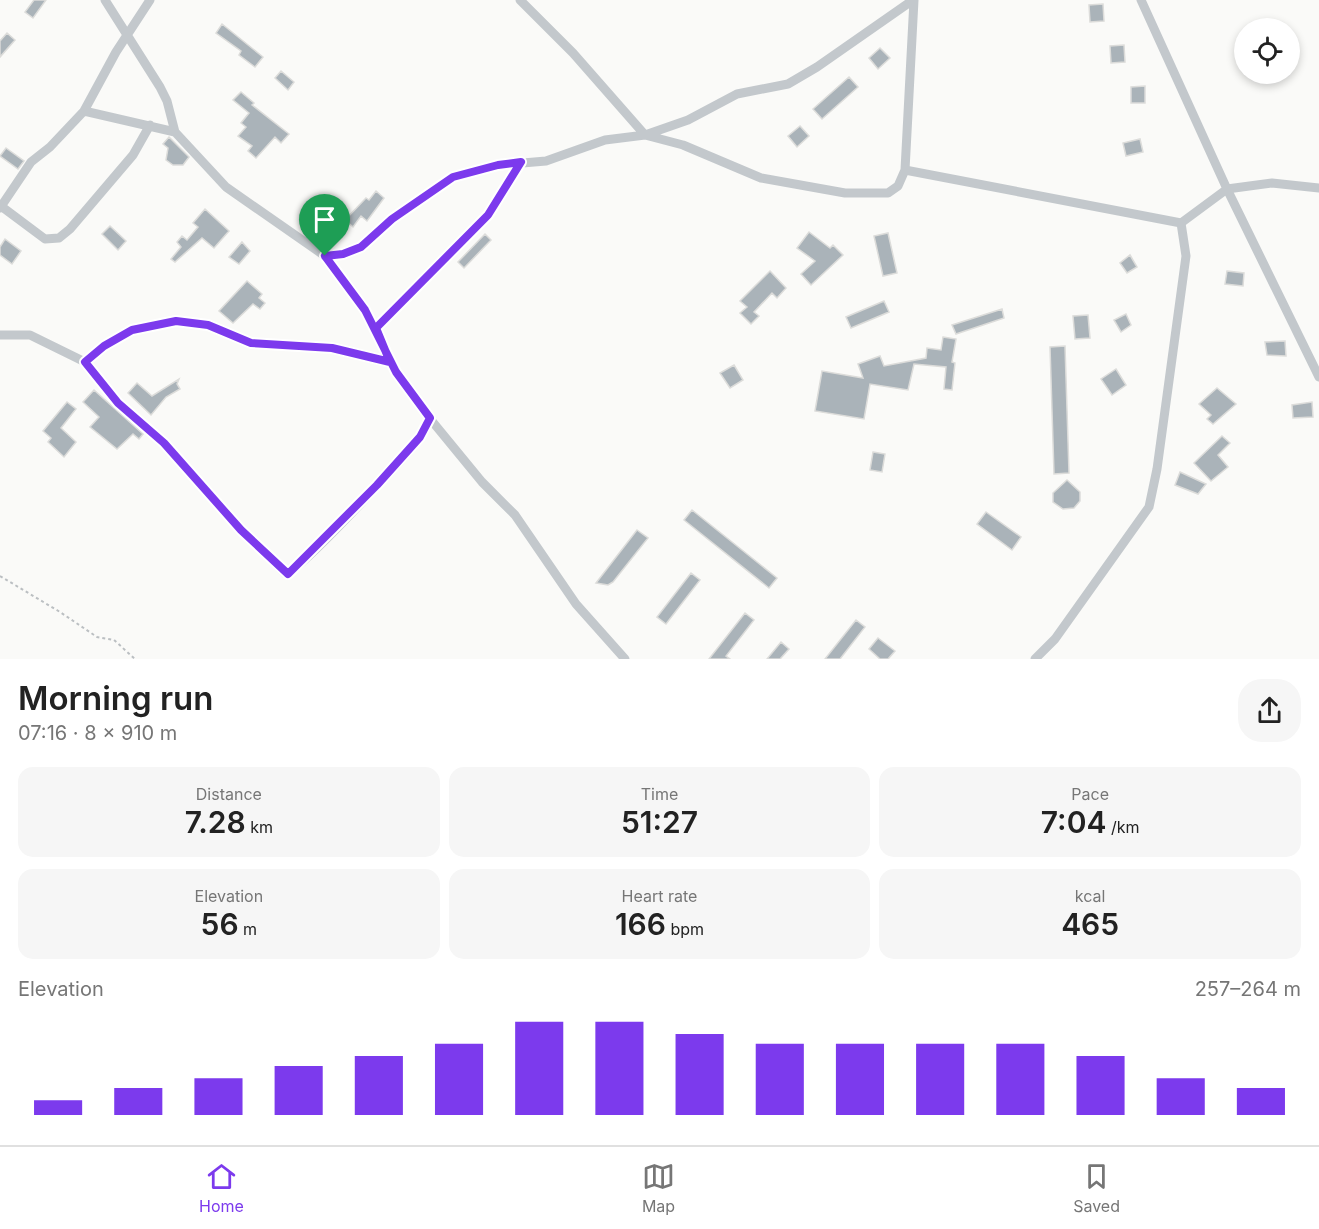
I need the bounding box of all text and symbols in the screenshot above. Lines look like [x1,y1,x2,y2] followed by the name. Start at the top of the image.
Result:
[1234,18,1300,84] map controls
[1234,18,1300,84] button: locate
[299,194,350,256] pin
[308,203,341,236] icon: arrive
[18,678,213,718] text: Morning run
[1238,679,1301,742] button: share
[18,721,177,745] text: 07:16 · 8 × 910 m
[196,784,262,804] text: Distance
[641,784,678,804] text: Time
[1071,784,1109,804] text: Pace
[185,804,246,840] text: 7.28
[621,804,698,840] text: 51:27
[1041,804,1106,840] text: 7:04
[246,817,273,837] text: km
[1106,817,1140,837] text: /km
[195,886,263,906] text: Elevation
[622,886,697,906] text: Heart rate
[1075,886,1105,906] text: kcal
[201,906,239,942] text: 56
[615,906,666,942] text: 166
[1061,906,1119,942] text: 465
[239,919,257,939] text: m
[666,919,704,939] text: bpm
[18,977,104,1001] text: Elevation
[1195,977,1301,1001] text: 257–264 m
[199,1160,244,1216] tab: Home
[642,1160,675,1216] tab: Map
[1073,1160,1120,1216] tab: Saved

